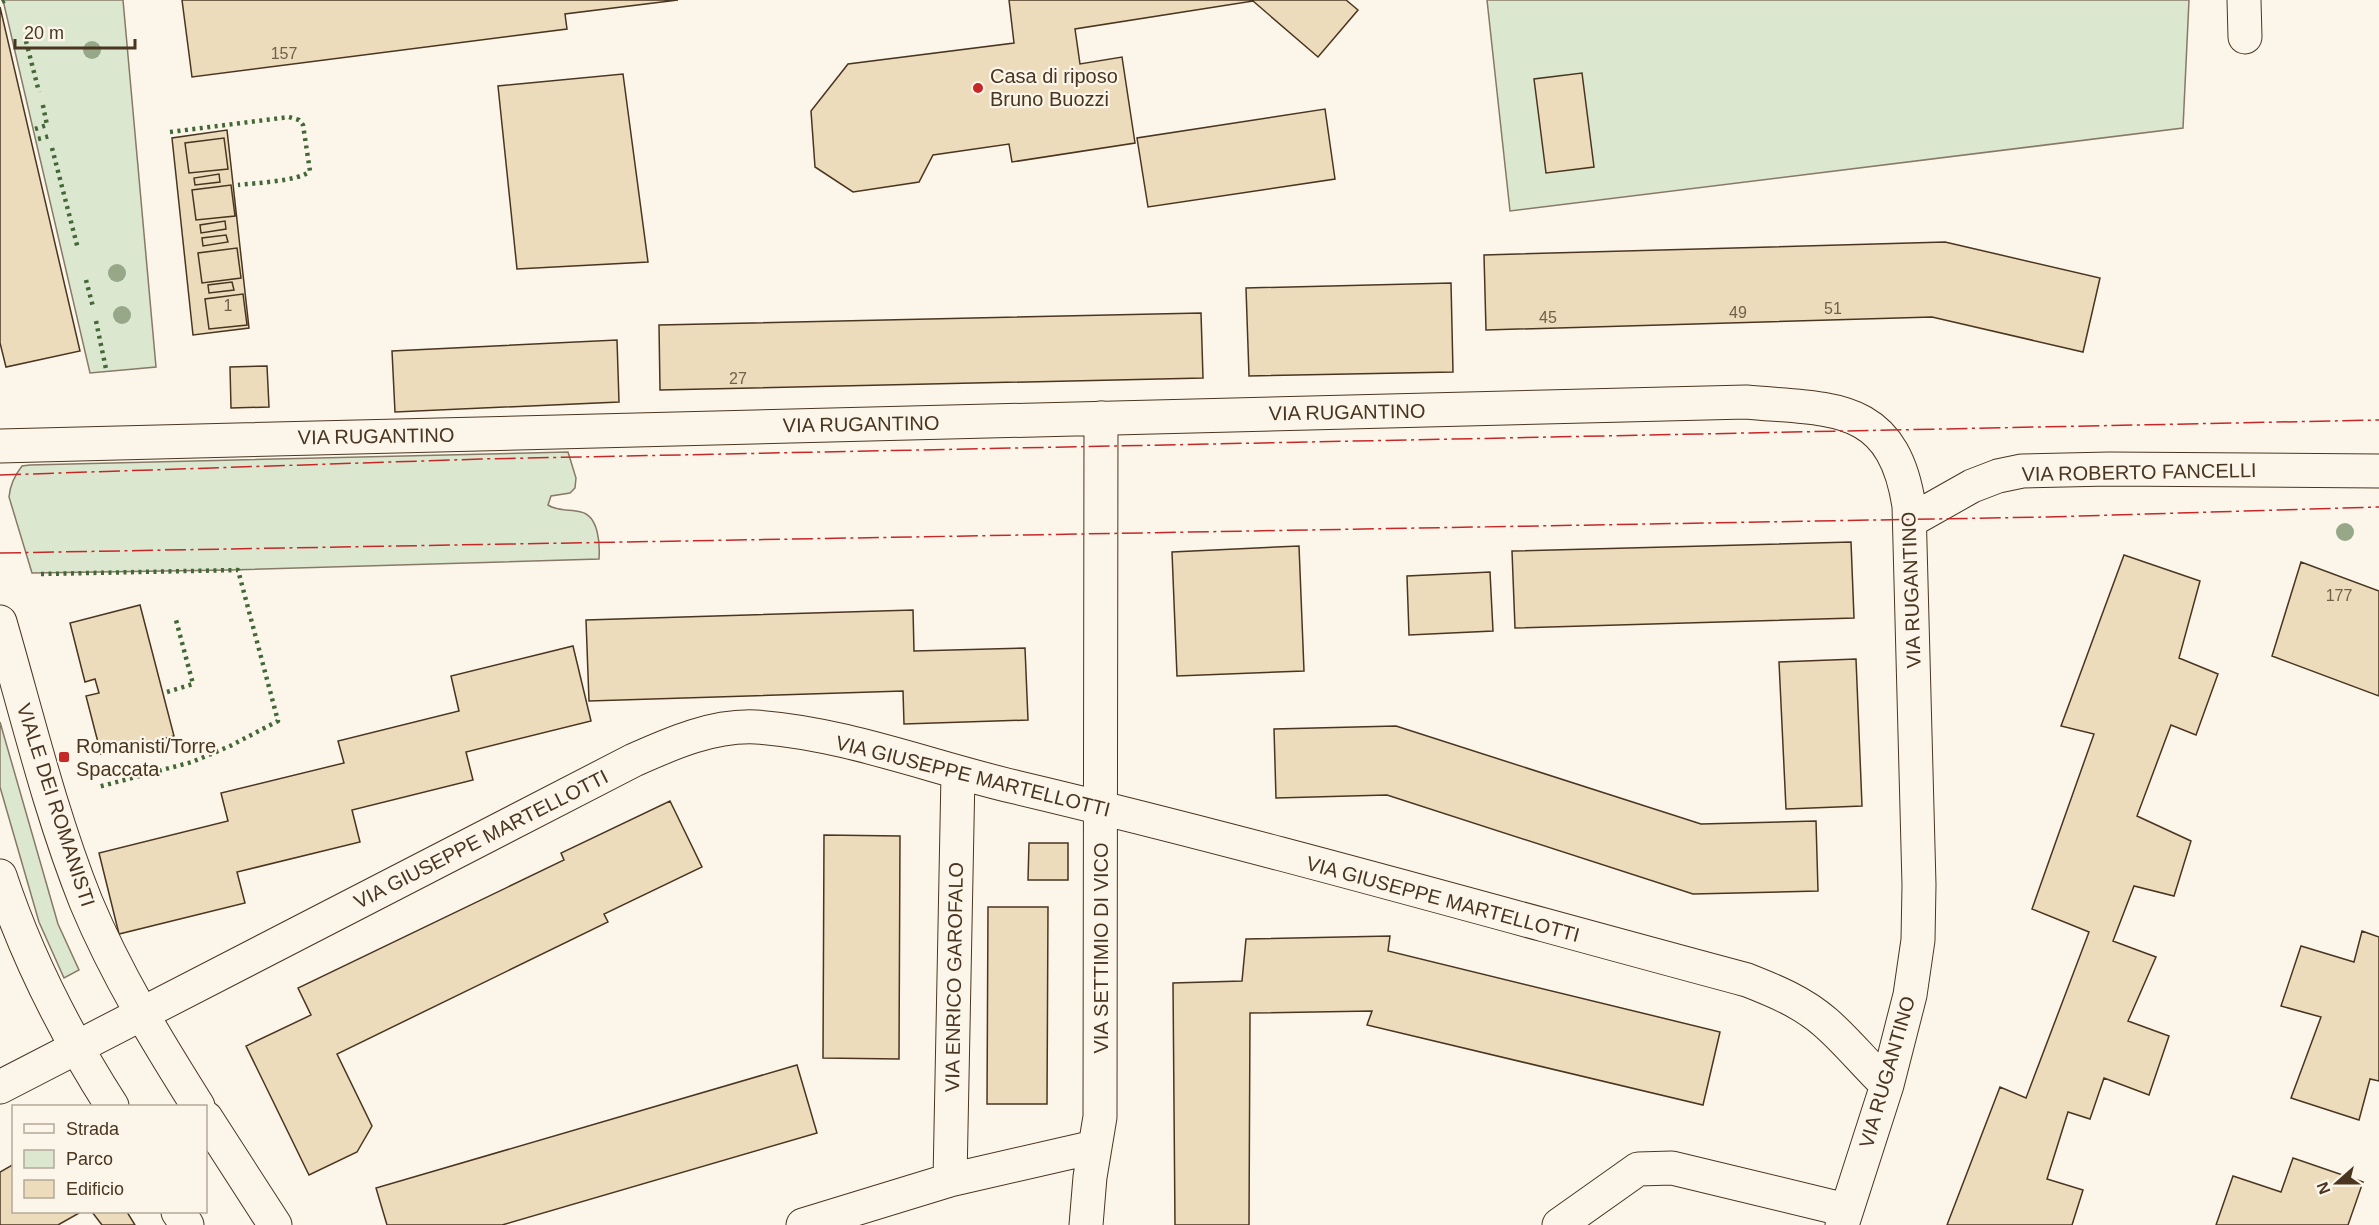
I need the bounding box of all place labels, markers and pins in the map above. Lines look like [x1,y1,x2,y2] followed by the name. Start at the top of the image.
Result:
[990,65,1118,110] place label: Casa di riposo Bruno Buozzi
[971,81,985,95] marker: Casa di riposo Bruno Buozzi
[76,735,216,780] place label: Romanisti/Torre Spaccata
[57,750,71,764] marker: Romanisti/Torre Spaccata

